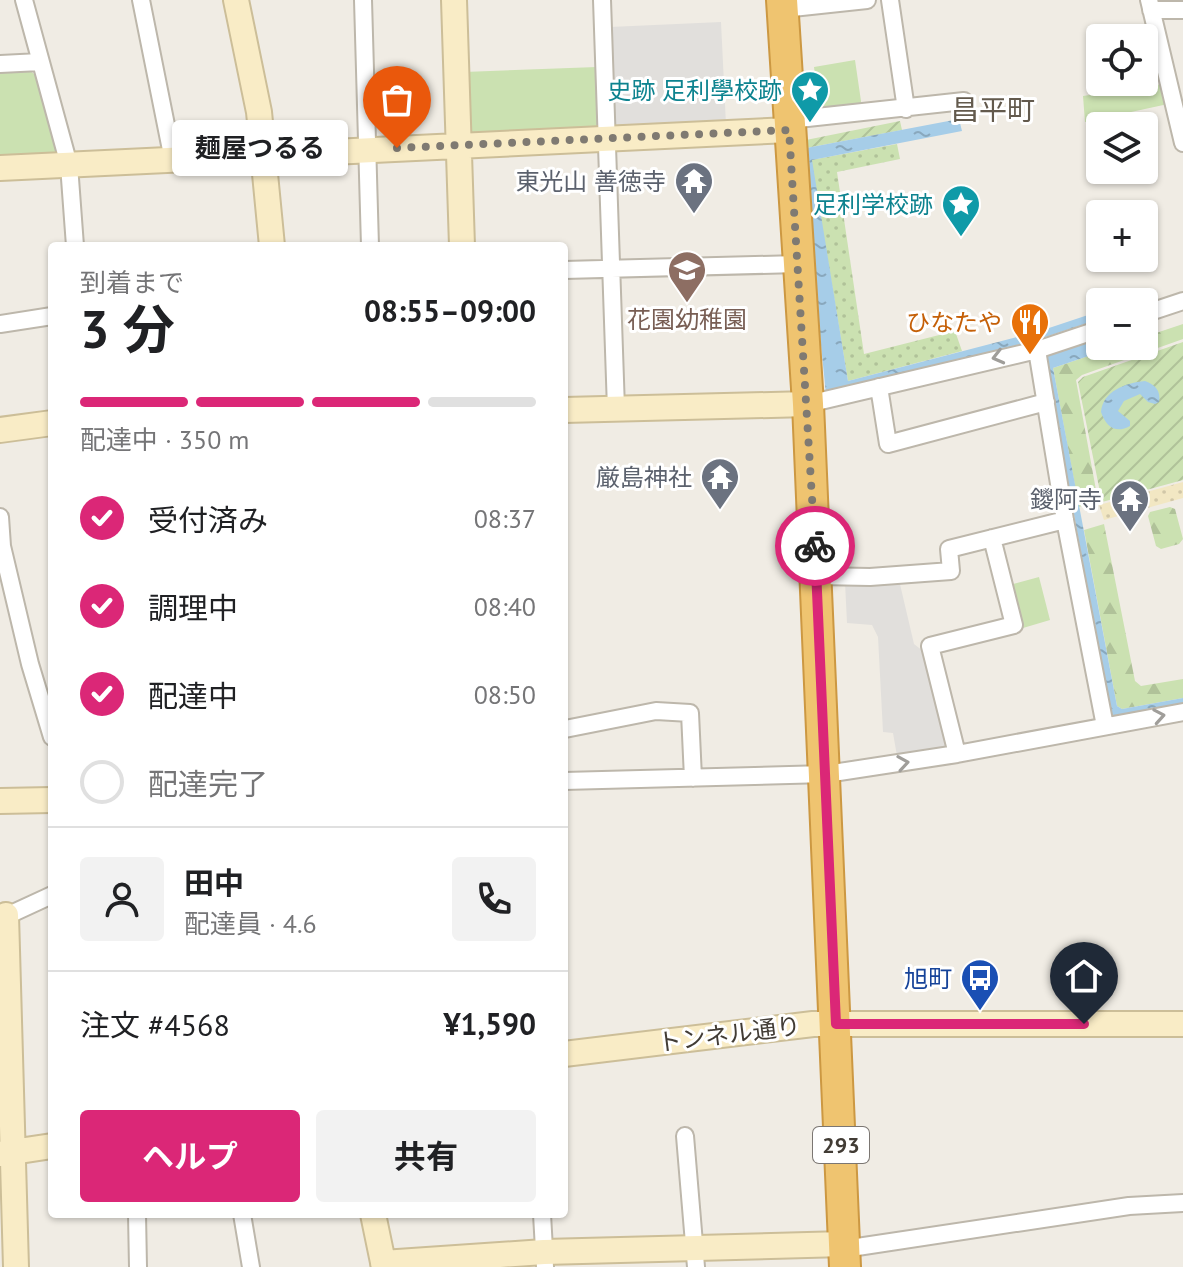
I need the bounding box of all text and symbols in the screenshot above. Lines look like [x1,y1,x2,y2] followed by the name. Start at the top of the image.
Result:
[1086,24,1158,360] map controls
[1086,24,1158,96] button: locate
[363,66,431,148] pin
[789,69,831,124] place icon: 史跡 足利學校跡
[608,75,782,106] place label: 史跡 足利學校跡
[375,78,419,122] icon: bag
[951,91,1035,128] district label: 昌平町
[1086,112,1158,184] button: layers
[173,120,349,176] callout: 麺屋つるる
[195,131,325,164] text: 麺屋つるる
[673,160,715,215] temple icon: 東光山 善徳寺
[516,166,666,197] place label: 東光山 善徳寺
[940,183,982,238] place icon: 足利学校跡
[813,189,933,220] place label: 足利学校跡
[1086,200,1158,272] button: +
[666,249,708,304] school or university icon: 花園幼稚園
[80,266,184,299] text: 到着まで
[1086,288,1158,360] button: −
[364,291,536,330] text: 08:55–09:00
[80,295,175,362] text: 3 分
[1009,301,1051,356] restaurant icon: ひなたや
[627,304,747,335] place label: 花園幼稚園
[906,307,1002,338] place label: ひなたや
[992,348,1006,365] one-way arrow
[80,423,249,456] text: 配達中 · 350 m
[699,456,741,511] temple icon: 厳島神社
[596,462,692,493] place label: 厳島神社
[1109,478,1151,533] temple icon: 鑁阿寺
[1030,484,1102,515] place label: 鑁阿寺
[80,496,124,540] icon: check
[148,500,268,539] text: 受付済み
[474,502,536,535] text: 08:37
[775,506,855,586] courier
[793,524,837,568] icon: bike
[80,584,124,628] icon: check
[148,588,238,627] text: 調理中
[474,590,536,623] text: 08:40
[80,672,124,716] icon: check
[148,676,238,715] text: 配達中
[474,678,536,711] text: 08:50
[1152,709,1165,726] one-way arrow
[896,755,910,772] one-way arrow
[148,764,268,803] text: 配達完了
[80,857,164,941] button: person
[452,857,536,941] button: phone
[184,863,244,902] text: 田中
[184,907,317,940] text: 配達員 · 4.6
[1050,942,1118,1024] pin
[1062,954,1106,998] icon: home
[959,957,1001,1012] bus stop icon: 旭町
[904,963,952,994] place label: 旭町
[443,1004,536,1043] text: ¥1,590
[80,1005,230,1044] text: 注文 #4568
[656,1010,802,1058] street label: トンネル通り
[80,1110,300,1202] button: ヘルプ
[316,1110,536,1202] button: 共有
[813,1127,869,1163] road number: 293

